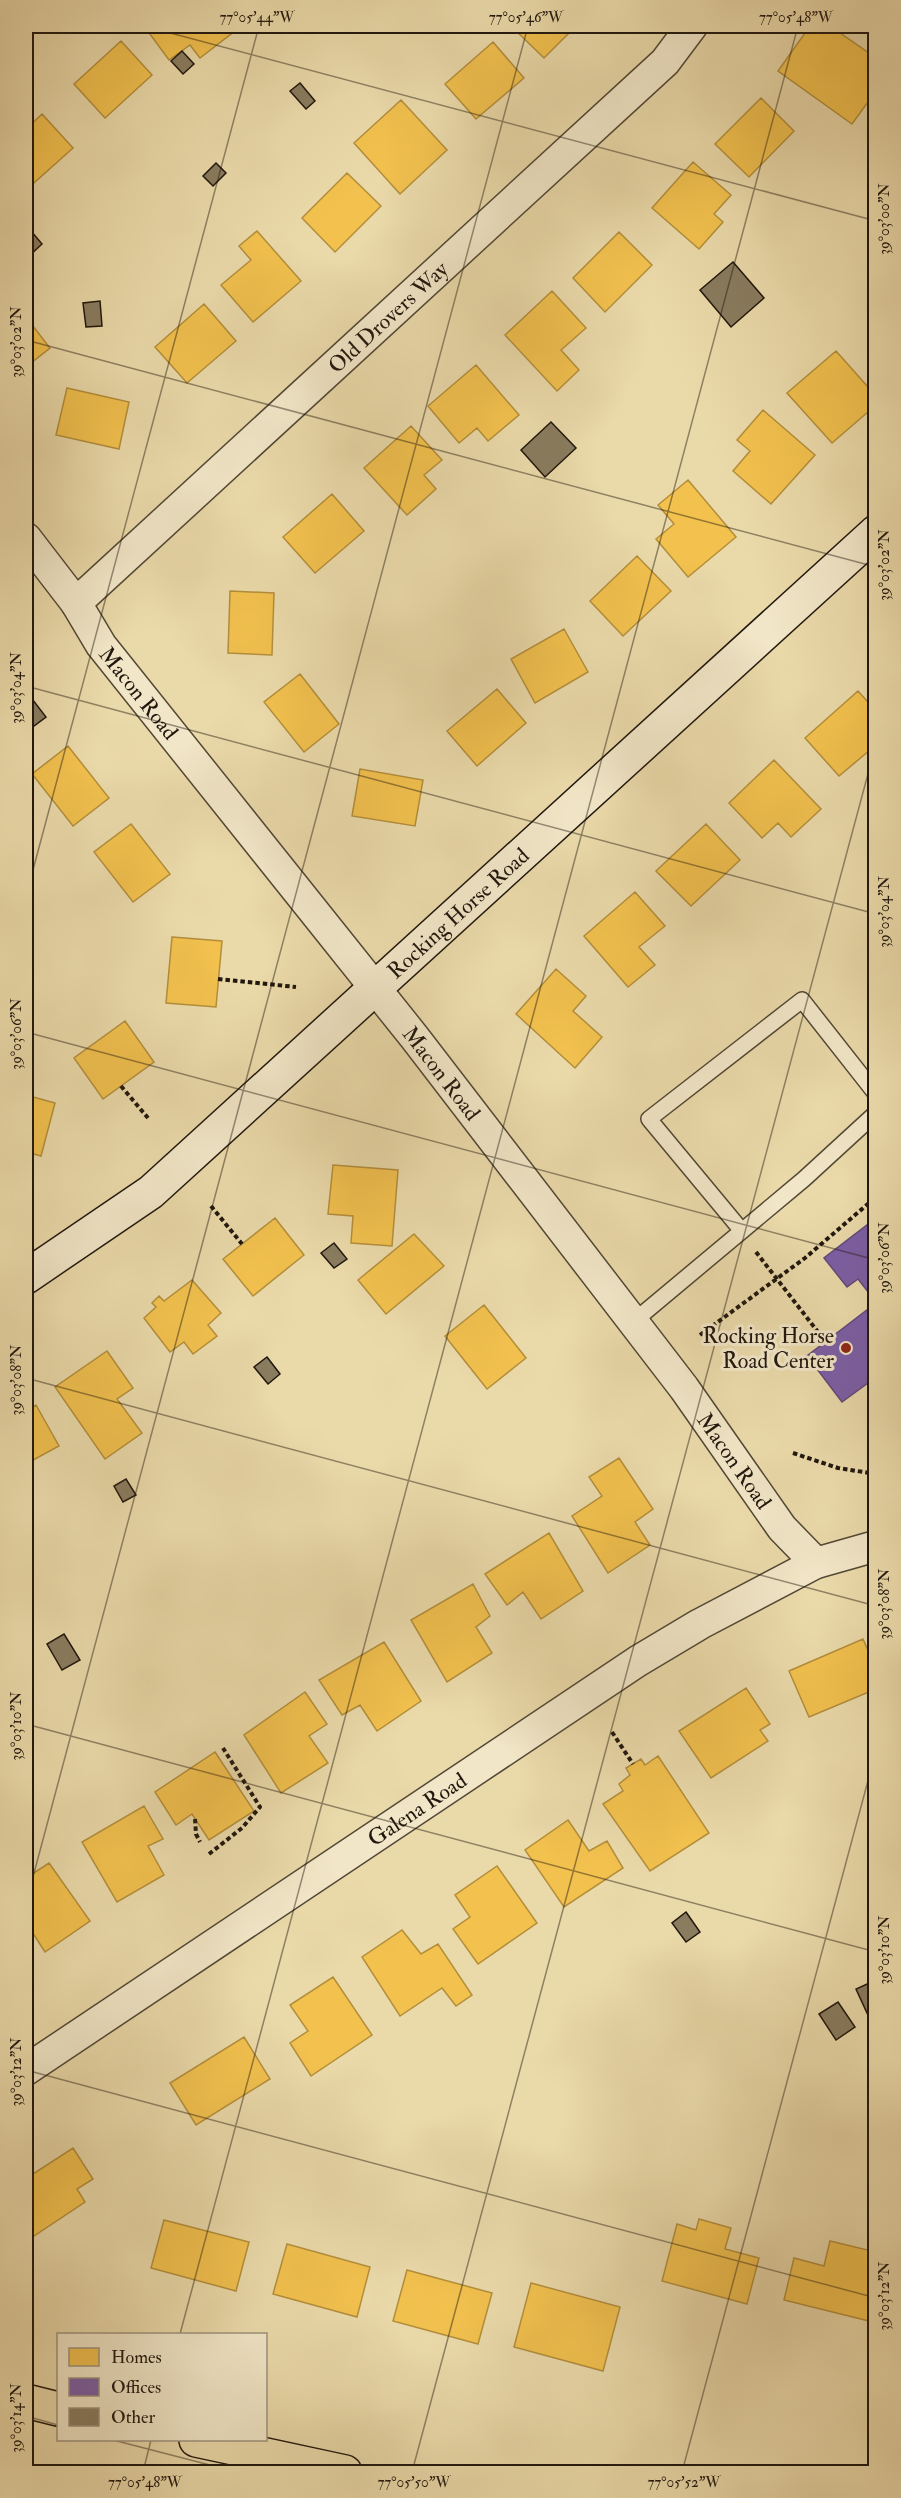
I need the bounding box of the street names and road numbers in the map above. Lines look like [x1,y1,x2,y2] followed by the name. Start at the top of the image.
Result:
[322,255,454,380] street label: Old Drovers Way
[93,641,184,746] street label: Macon Road
[382,842,535,985] street label: Rocking Horse Road
[396,1021,486,1126] street label: Macon Road
[691,1407,778,1515] street label: Macon Road
[362,1766,472,1853] street label: Galena Road

